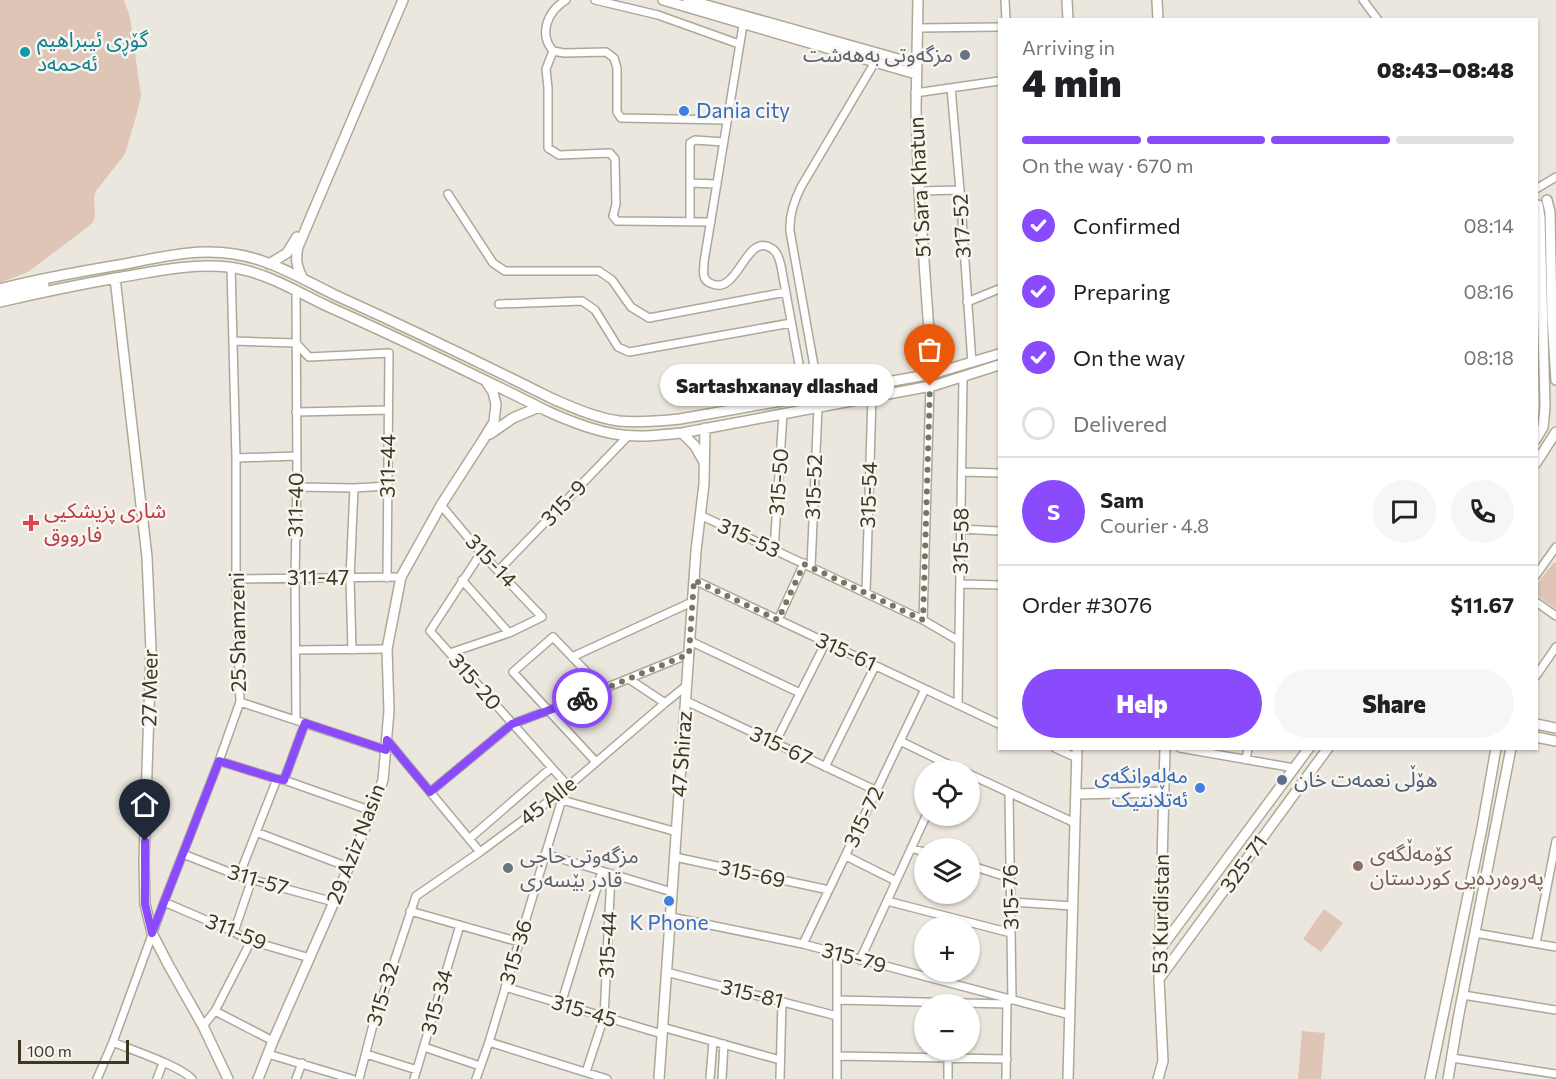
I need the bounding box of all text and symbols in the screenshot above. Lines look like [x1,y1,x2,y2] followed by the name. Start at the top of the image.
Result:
[37,26,149,75] place label: گۆڕی ئیبراھیم ئەحمەد
[1022,35,1115,59] text: Arriving in
[803,41,953,67] place label: مزگەوتی بەهەشت
[18,45,32,59] marker: گۆڕی ئیبراھیم ئەحمەد
[958,48,972,62] marker: مزگەوتی بەهەشت
[1377,56,1514,83] text: 08:43–08:48
[1022,57,1122,105] text: 4 min
[696,97,790,122] place label: Dania city
[677,104,691,118] marker: Dania city
[902,116,935,258] street label: 51 Sara Khatun
[1022,153,1193,177] text: On the way · 670 m
[946,193,975,259] street label: 317-52
[1022,209,1055,242] icon: check
[1073,212,1180,239] text: Confirmed
[1464,213,1514,237] text: 08:14
[1022,275,1055,308] icon: check
[1073,278,1170,305] text: Preparing
[1463,279,1514,303] text: 08:16
[904,324,955,386] pin
[913,333,946,366] icon: bag
[1022,341,1055,374] icon: check
[1073,344,1185,371] text: On the way
[1463,345,1514,369] text: 08:18
[660,365,894,407] callout: Sartashxanay dlashad
[676,373,878,397] text: Sartashxanay dlashad
[1073,410,1167,437] text: Delivered
[373,433,400,498] street label: 311-44
[763,447,792,517] street label: 315-50
[799,454,826,520] street label: 315-52
[854,461,881,529] street label: 315-54
[281,472,308,538] street label: 311-40
[535,474,591,530] street label: 315-9
[1373,480,1436,543] button: chat
[1451,480,1514,543] button: phone
[1100,486,1144,513] text: Sam
[44,497,166,547] place label: شاری پزیشکیی فارووق
[1047,498,1060,525] text: S
[946,507,973,575] street label: 315-58
[714,511,785,562] street label: 315-53
[1100,513,1209,537] text: Courier · 4.8
[22,514,40,532] marker: شاری پزیشکیی فارووق
[461,528,523,592] street label: 315-14
[287,564,349,589] street label: 311-47
[223,572,250,692] street label: 25 Shamzeni
[1022,591,1152,618] text: Order #3076
[1450,591,1514,618] text: $11.67
[813,626,881,675] street label: 315-61
[445,647,508,715] street label: 315-20
[135,649,162,727] street label: 27 Meer
[552,668,612,728] courier
[1022,669,1262,738] button: Help
[1274,669,1514,738] button: Share
[566,682,599,715] icon: bike
[665,710,696,798] street label: 47 Shiraz
[747,719,817,770] street label: 315-67
[914,760,980,1060] map controls
[914,760,980,826] button: locate
[1094,762,1188,811] place label: مەلەوانگەی ئەتڵانتیک
[1294,764,1438,792] place label: هۆڵی نعمەت خان
[514,770,580,830] street label: 45 Alle
[1275,773,1289,787] marker: هۆڵی نعمەت خان
[119,779,170,841] pin
[320,780,389,907] street label: 29 Aziz Nasin
[1193,781,1207,795] marker: مەلەوانگەی ئەتڵانتیک
[837,782,888,851] street label: 315-72
[128,788,161,821] icon: home
[1214,830,1272,897] street label: 325-71
[914,838,980,904] button: layers
[1370,838,1544,891] place label: كۆمەڵگەی پەروەردەیی كوردستان
[520,842,639,892] place label: مزگەوتی حاجی قادر بێسەری
[717,853,788,892] street label: 315-69
[1146,854,1173,974] street label: 53 Kurdistan
[225,858,292,900] street label: 311-57
[1351,859,1365,873] marker: كۆمەڵگەی پەروەردەیی كوردستان
[501,861,515,875] marker: مزگەوتی حاجی قادر بێسەری
[996,864,1023,930] street label: 315-76
[662,894,676,908] marker: K Phone
[202,907,271,954] street label: 311-59
[630,909,708,934] place label: K Phone
[592,910,621,979] street label: 315-44
[493,916,536,987] street label: 315-36
[914,916,980,982] button: +
[819,936,889,977] street label: 315-79
[360,959,403,1029] street label: 315-32
[414,966,457,1037] street label: 315-34
[718,973,786,1012] street label: 315-81
[549,988,620,1031] street label: 315-45
[914,994,980,1060] button: −
[18,1037,129,1064] scale bar
[27,1041,72,1060] text: 100 m

